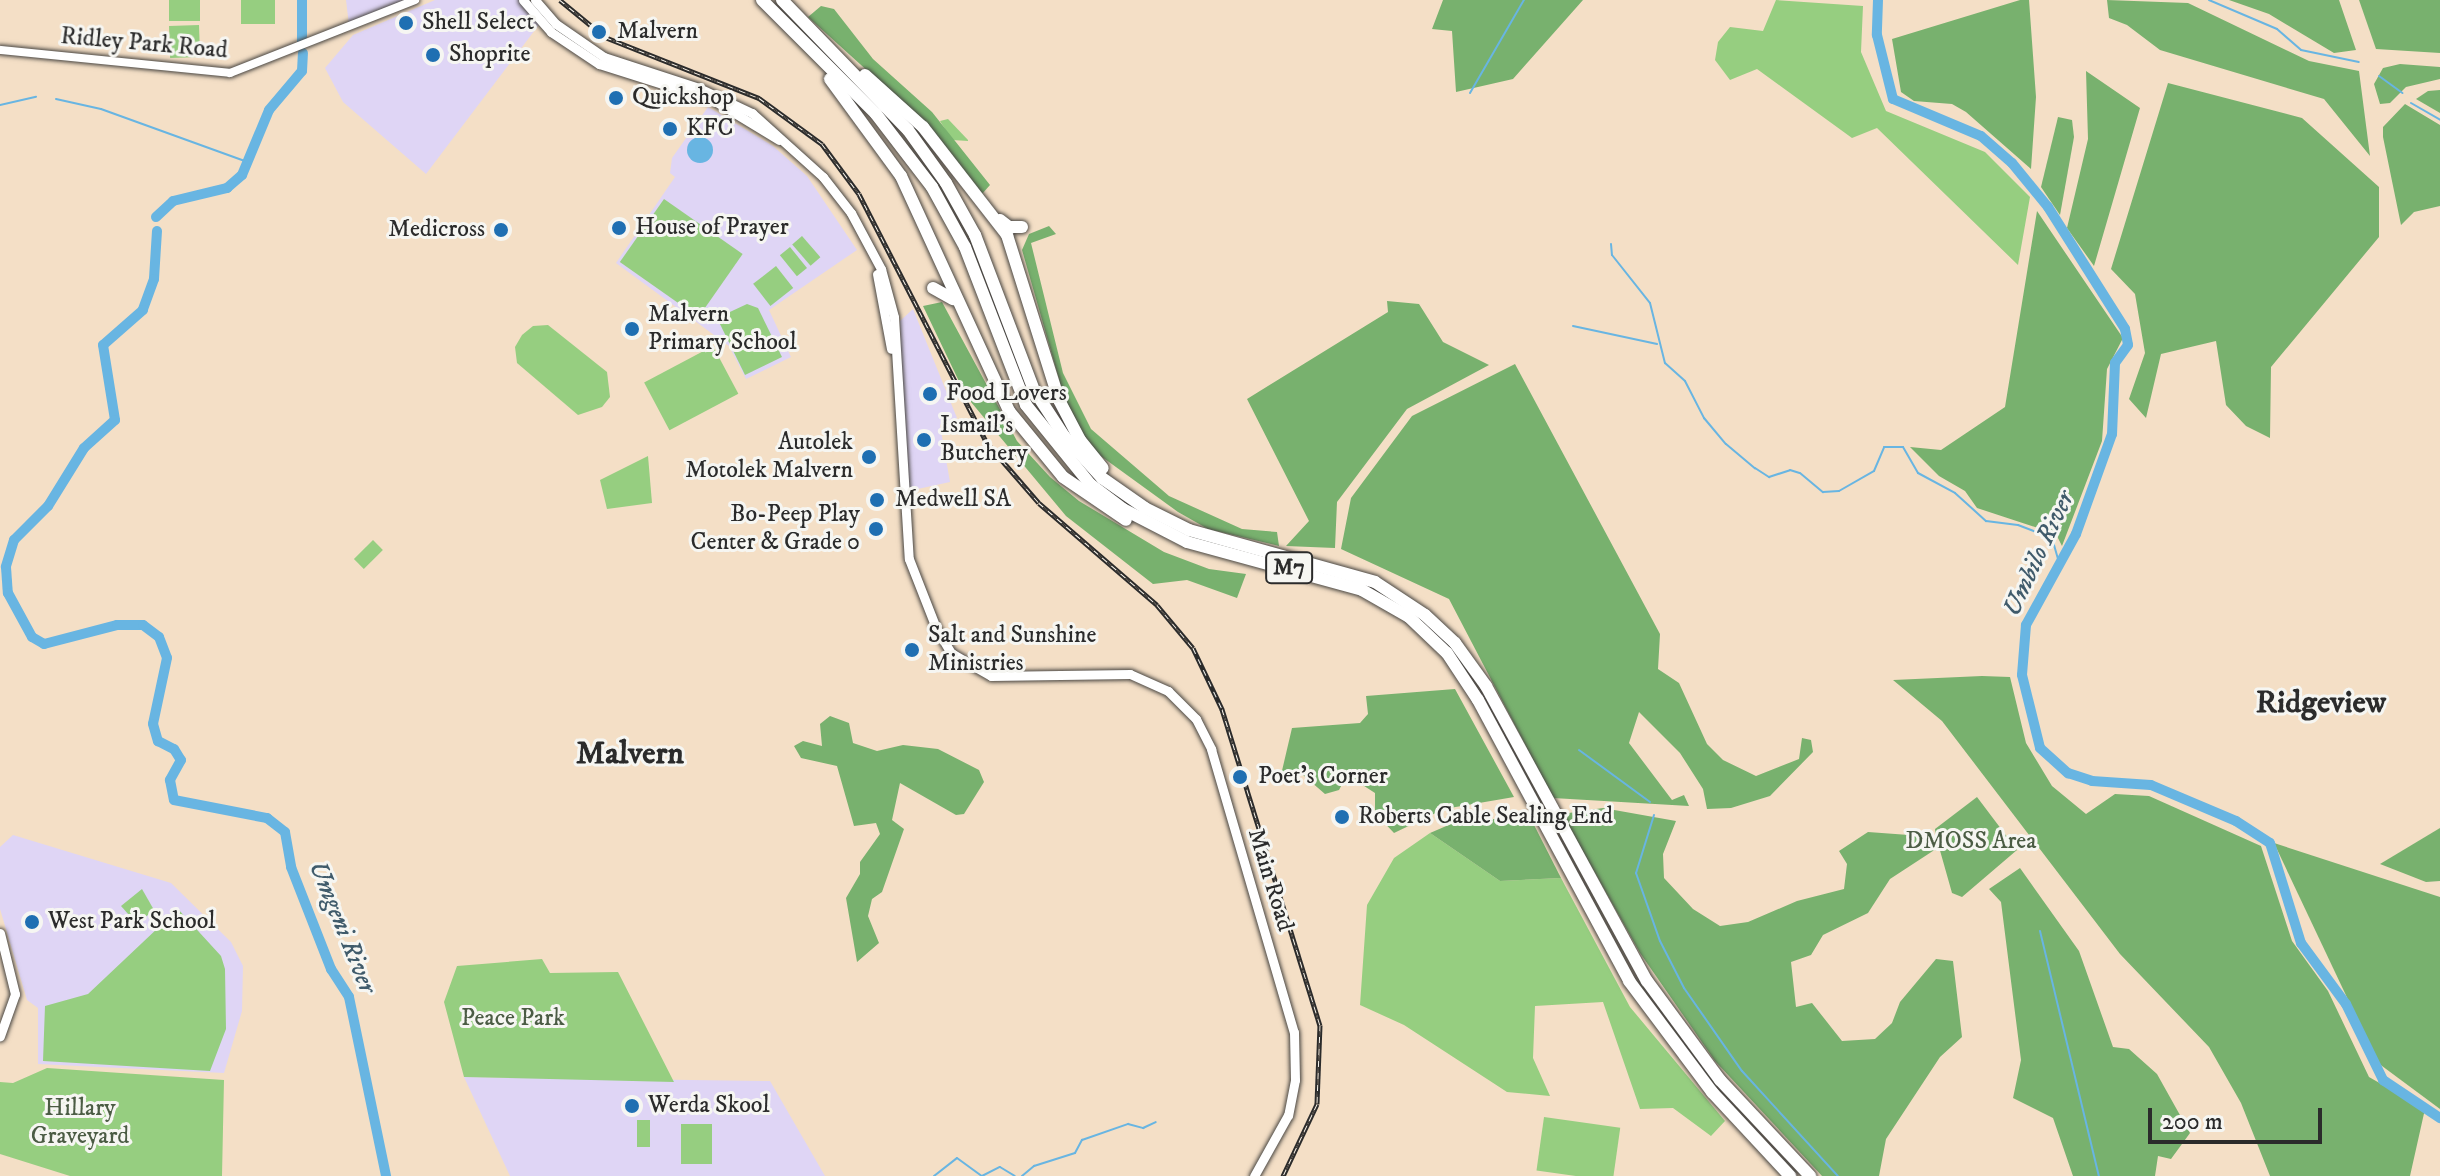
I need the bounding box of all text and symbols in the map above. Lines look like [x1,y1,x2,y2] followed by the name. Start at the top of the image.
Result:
[422,9,534,37] place label: Shell Select
[397,14,415,32] marker: Shell Select
[617,18,698,46] place label: Malvern
[588,21,610,43] marker: Malvern
[59,22,229,66] street label: Ridley Park Road
[449,41,530,69] place label: Shoprite
[424,46,442,64] marker: Shoprite
[632,84,734,112] place label: Quickshop
[607,89,625,107] marker: Quickshop
[686,115,734,143] place label: KFC
[661,120,679,138] marker: KFC
[635,214,789,242] place label: House of Prayer
[388,216,485,244] place label: Medicross
[610,219,628,237] marker: House of Prayer
[492,221,510,239] marker: Medicross
[648,301,797,357] place label: Malvern Primary School
[623,320,641,338] marker: Malvern Primary School
[946,380,1067,408] place label: Food Lovers
[921,385,939,403] marker: Food Lovers
[940,412,1028,468] place label: Ismail's Butchery
[685,429,853,485] place label: Autolek Motolek Malvern
[915,431,933,449] marker: Ismail's Butchery
[860,448,878,466] marker: Autolek Motolek Malvern
[895,486,1011,514] place label: Medwell SA
[1996,486,2082,622] water label: Umbilo River
[866,489,888,511] marker: Medwell SA
[690,501,860,557] place label: Bo-Peep Play Center & Grade 0
[867,520,885,538] marker: Bo-Peep Play Center & Grade 0
[1265,550,1313,586] road number: M7
[928,622,1096,678] place label: Salt and Sunshine Ministries
[903,641,921,659] marker: Salt and Sunshine Ministries
[2256,684,2386,722] district label: Ridgeview
[576,735,684,773] district label: Malvern
[1258,763,1388,791] place label: Poet's Corner
[1229,766,1251,788] marker: Poet's Corner
[1358,803,1613,831] place label: Roberts Cable Sealing End
[1333,808,1351,826] marker: Roberts Cable Sealing End
[1241,825,1299,935] street label: Main Road
[1906,828,2036,856] park label: DMOSS Area
[301,856,383,998] water label: Umgeni River
[48,908,215,936] place label: West Park School
[23,913,41,931] marker: West Park School
[461,1005,565,1033] park label: Peace Park
[648,1092,770,1120] place label: Werda Skool
[2152,1092,2326,1142] scale bar
[31,1095,129,1151] park label: Hillary Graveyard
[623,1097,641,1115] marker: Werda Skool
[2162,1107,2223,1137] text: 200 m

